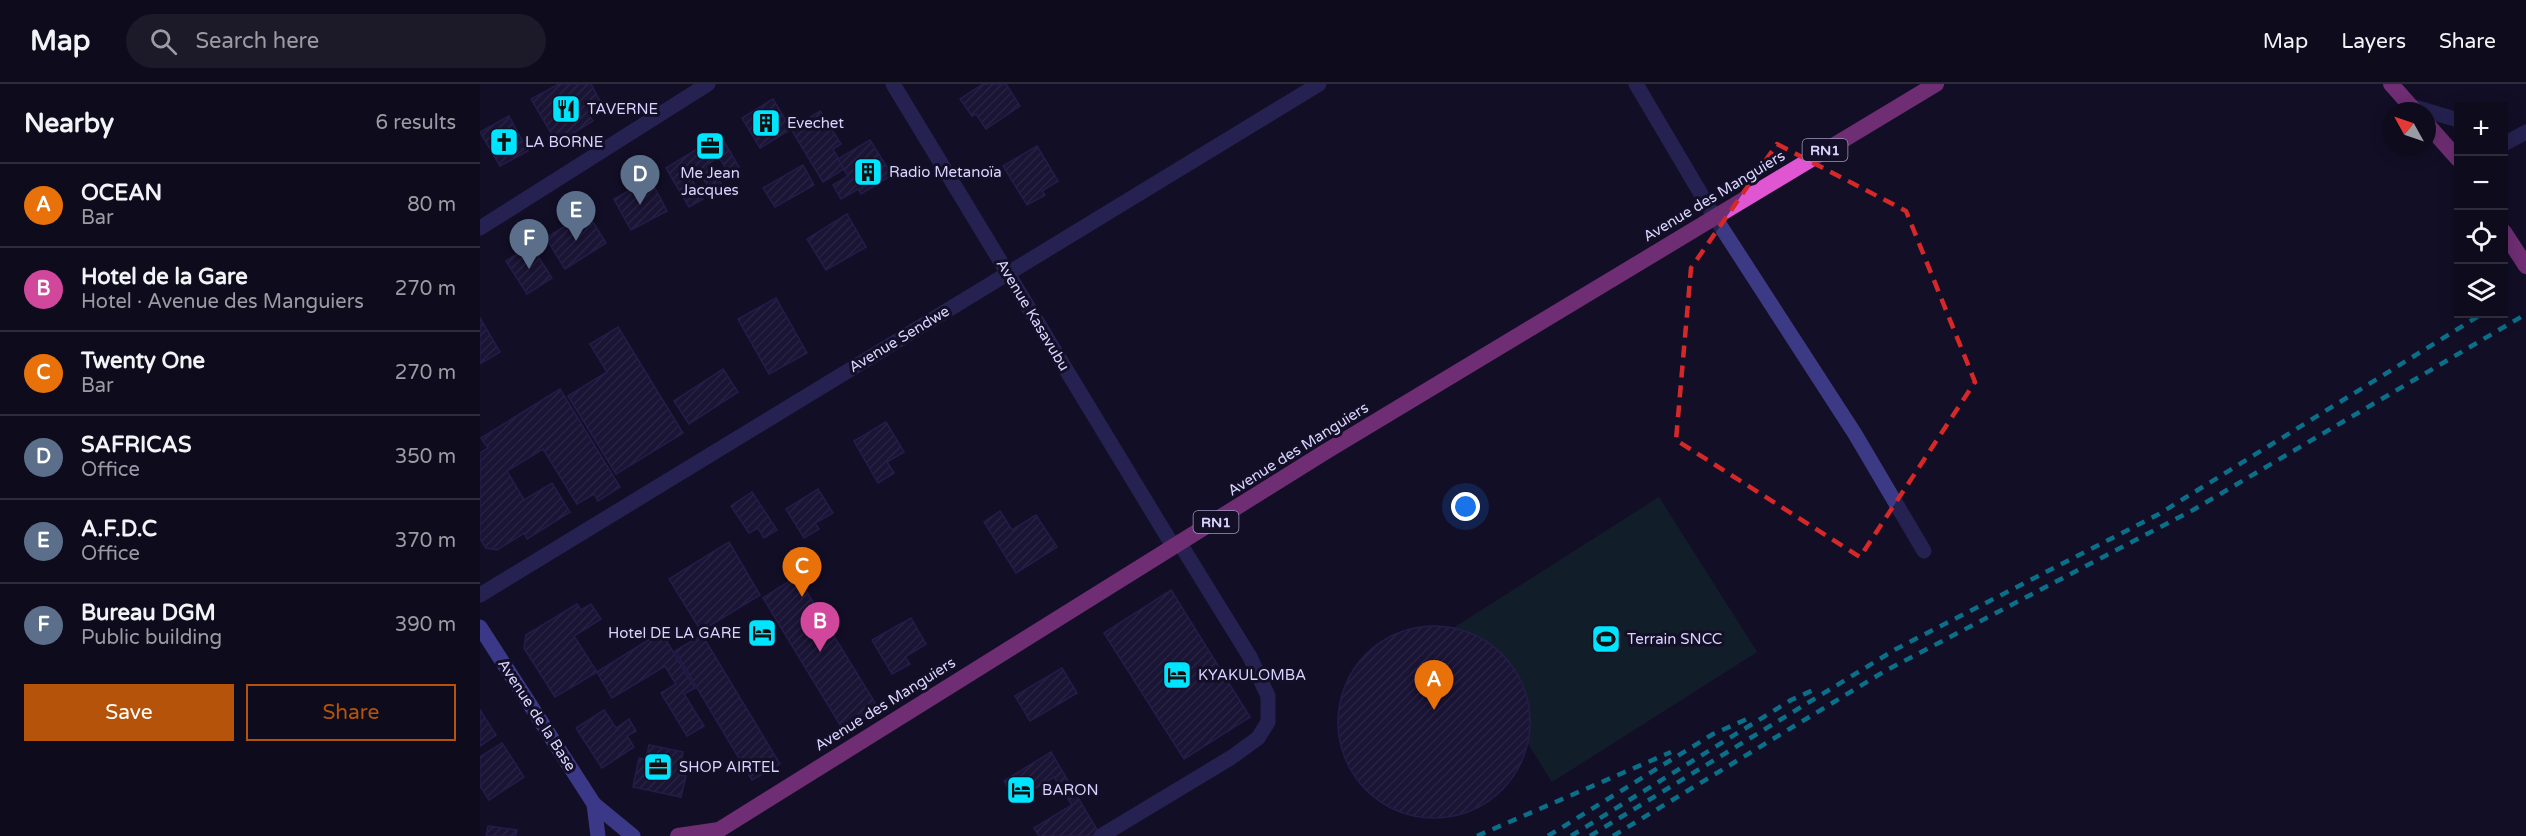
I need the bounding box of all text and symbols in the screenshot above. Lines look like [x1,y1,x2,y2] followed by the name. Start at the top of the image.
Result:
[126,14,546,68] search box
[30,24,90,58] text: Map
[147,25,180,58] icon: search
[195,28,319,54] text: Search here
[2263,29,2308,54] text: Map
[2341,29,2406,54] text: Layers
[2439,29,2496,54] text: Share
[550,93,582,125] restaurant icon: TAVERNE
[587,100,658,118] place label: TAVERNE
[2382,102,2436,156] north arrow
[2454,102,2508,318] map controls
[2454,102,2508,156] button: +
[750,107,782,139] building icon: Evechet
[24,108,114,139] text: Nearby
[376,111,456,135] text: 6 results
[787,114,844,132] place label: Evechet
[488,126,520,158] church icon: LA BORNE
[694,130,726,162] office icon: Me Jean Jacques
[525,133,603,151] place label: LA BORNE
[1802,139,1848,161] road number: RN1
[1640,146,1788,246] street label: Avenue des Manguiers
[620,156,660,205] pin: D
[852,156,884,188] building icon: Radio Metanoïa
[2454,156,2508,210] button: −
[889,163,1002,181] place label: Radio Metanoïa
[680,164,740,199] place label: Me Jean Jacques
[81,180,162,206] text: OCEAN
[556,192,596,241] pin: E
[36,193,51,217] text: A
[407,193,456,217] text: 80 m
[81,206,114,230] text: Bar
[2454,210,2508,264] button: locate
[509,220,548,269] pin: F
[993,256,1073,374] street label: Avenue Kasavubu
[81,264,248,290] text: Hotel de la Gare
[2454,264,2508,318] button: layers
[37,277,50,301] text: B
[395,277,456,301] text: 270 m
[81,290,364,314] text: Hotel · Avenue des Manguiers
[845,302,953,376] street label: Avenue Sendwe
[81,348,205,374] text: Twenty One
[37,361,50,385] text: C
[395,361,456,385] text: 270 m
[81,374,114,398] text: Bar
[1224,398,1372,500] street label: Avenue des Manguiers
[81,432,192,458] text: SAFRICAS
[36,445,51,469] text: D
[395,445,456,469] text: 350 m
[81,458,140,482] text: Office
[1451,492,1480,521] your location
[1194,511,1238,533] road number: RN1
[81,516,157,542] text: A.F.D.C
[37,529,50,553] text: E
[395,529,456,553] text: 370 m
[81,542,140,566] text: Office
[782,548,822,597] pin: C
[81,600,216,626] text: Bureau DGM
[800,602,840,652] pin: B
[37,613,50,637] text: F
[395,613,456,637] text: 390 m
[746,617,778,649] hotel icon: Hotel DE LA GARE
[1590,623,1622,655] sports icon: Terrain SNCC
[608,624,741,642] place label: Hotel DE LA GARE
[81,626,222,650] text: Public building
[1627,630,1722,648] place label: Terrain SNCC
[811,653,959,755] street label: Avenue des Manguiers
[494,656,580,774] street label: Avenue de la Base
[1161,659,1193,691] hotel icon: KYAKULOMBA
[1414,660,1454,710] pin: A
[1198,666,1306,684] place label: KYAKULOMBA
[24,684,234,741] button: Save
[246,684,456,741] button: Share
[642,751,674,783] office icon: SHOP AIRTEL
[679,758,780,776] place label: SHOP AIRTEL
[1005,774,1037,806] hotel icon: BARON
[1042,781,1099,799] place label: BARON

